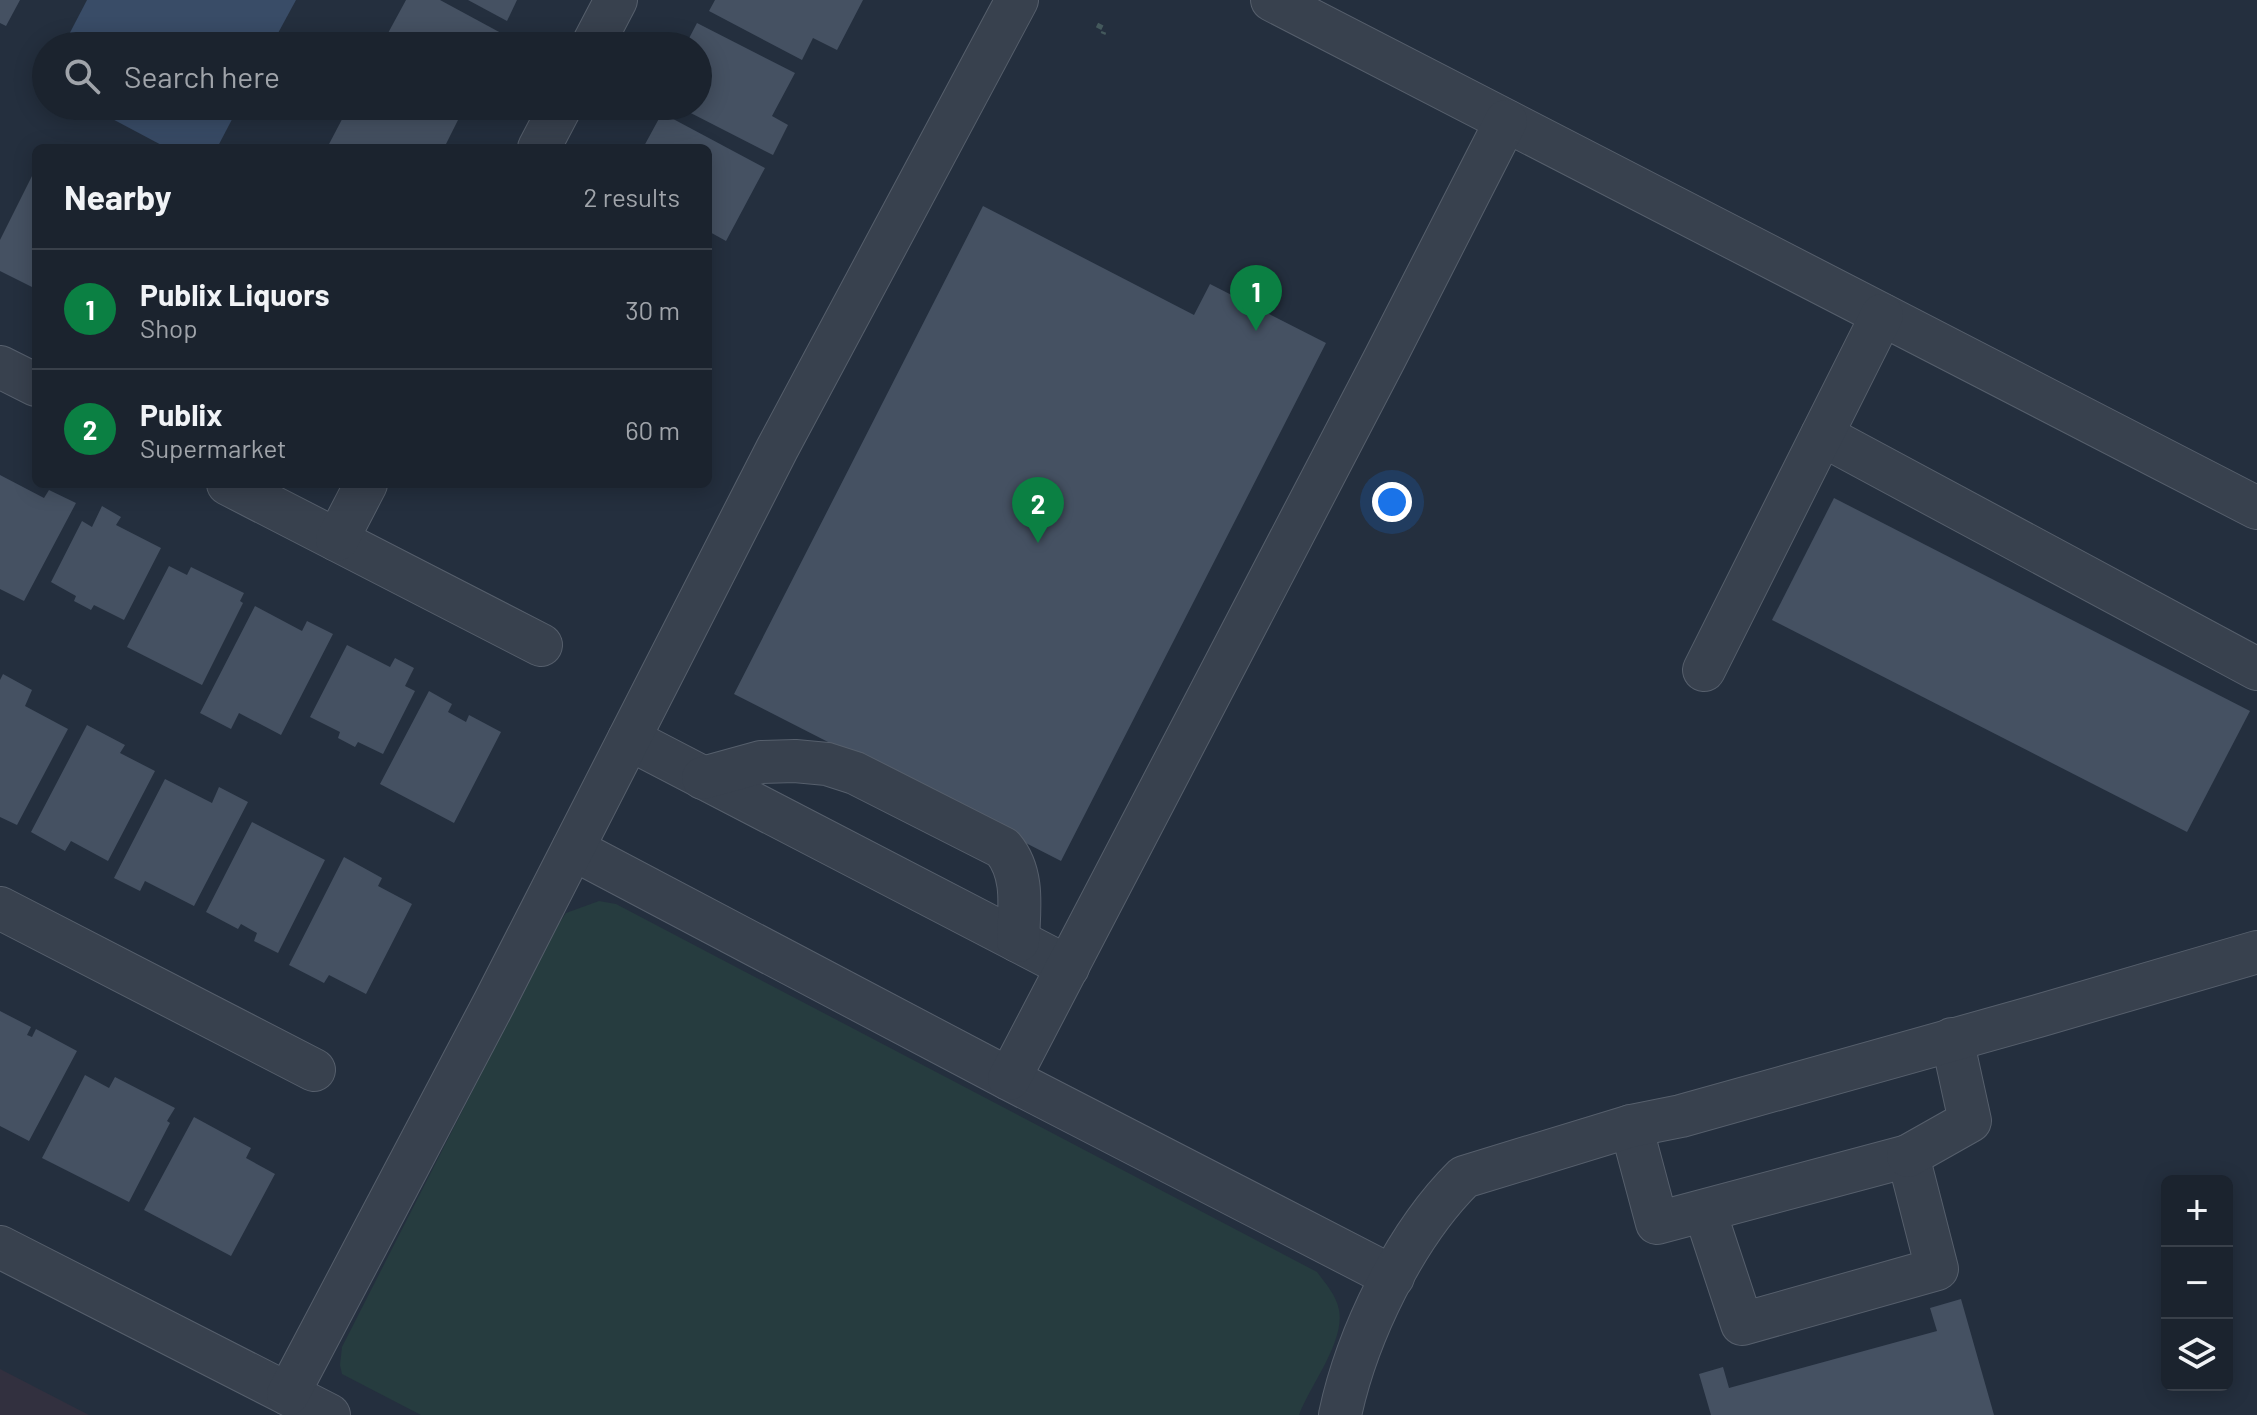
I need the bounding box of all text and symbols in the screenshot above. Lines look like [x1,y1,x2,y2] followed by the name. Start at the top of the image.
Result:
[32,32,712,120] search box
[60,54,104,98] icon: search
[124,58,280,94] text: Search here
[64,176,172,217] text: Nearby
[584,181,680,212] text: 2 results
[1230,265,1282,331] pin: 1
[140,276,330,312] text: Publix Liquors
[85,294,95,325] text: 1
[625,294,680,325] text: 30 m
[140,312,198,343] text: Shop
[140,396,222,432] text: Publix
[83,414,97,445] text: 2
[625,414,680,445] text: 60 m
[140,432,287,463] text: Supermarket
[1012,477,1064,543] pin: 2
[1372,482,1412,522] your location
[2161,1175,2233,1391] map controls
[2161,1175,2233,1247] button: +
[2161,1247,2233,1319] button: −
[2161,1319,2233,1391] button: layers

